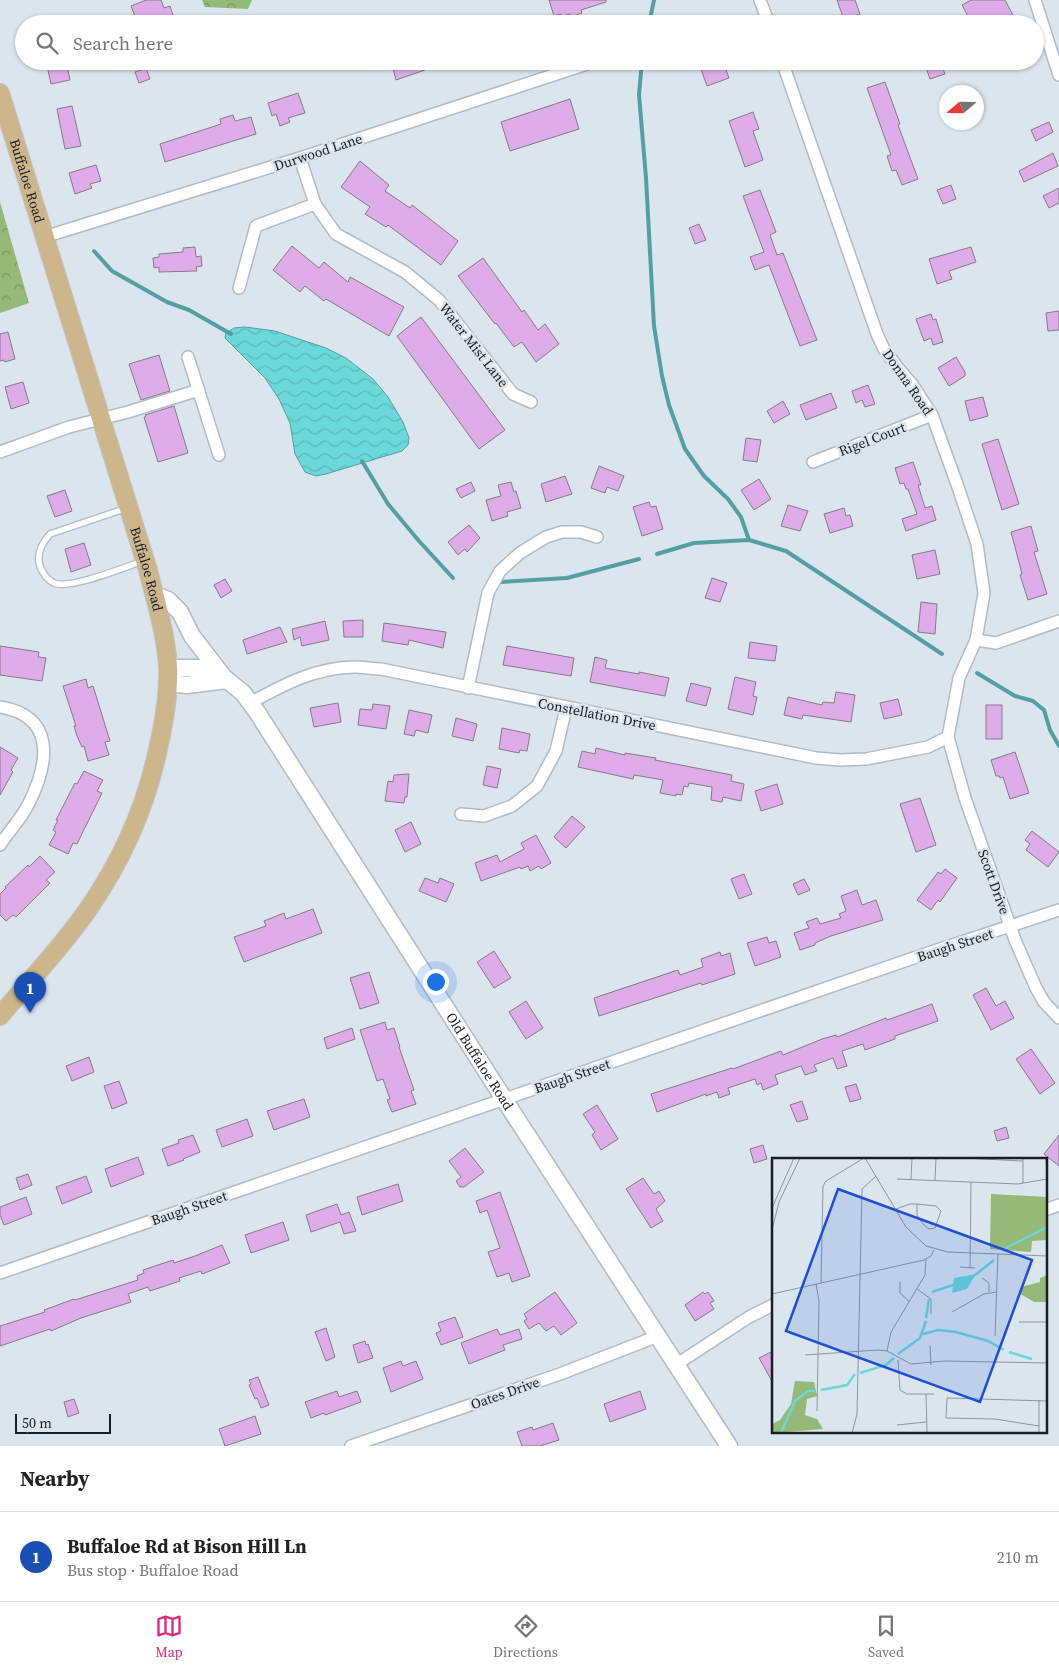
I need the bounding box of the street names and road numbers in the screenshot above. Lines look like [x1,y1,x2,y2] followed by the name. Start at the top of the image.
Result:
[271,128,365,176] street label: Durwood Lane
[5,136,50,225] street label: Buffaloe Road
[435,299,513,391] street label: Water Mist Lane
[878,345,938,419] street label: Donna Road
[836,417,909,461] street label: Rigel Court
[125,524,168,613] street label: Buffaloe Road
[536,693,658,735] street label: Constellation Drive
[973,847,1015,917] street label: Scott Drive
[914,923,996,967] street label: Baugh Street
[441,1008,519,1114] street label: Old Buffaloe Road
[531,1054,613,1098] street label: Baugh Street
[148,1186,230,1230] street label: Baugh Street
[468,1372,542,1414] street label: Oates Drive

